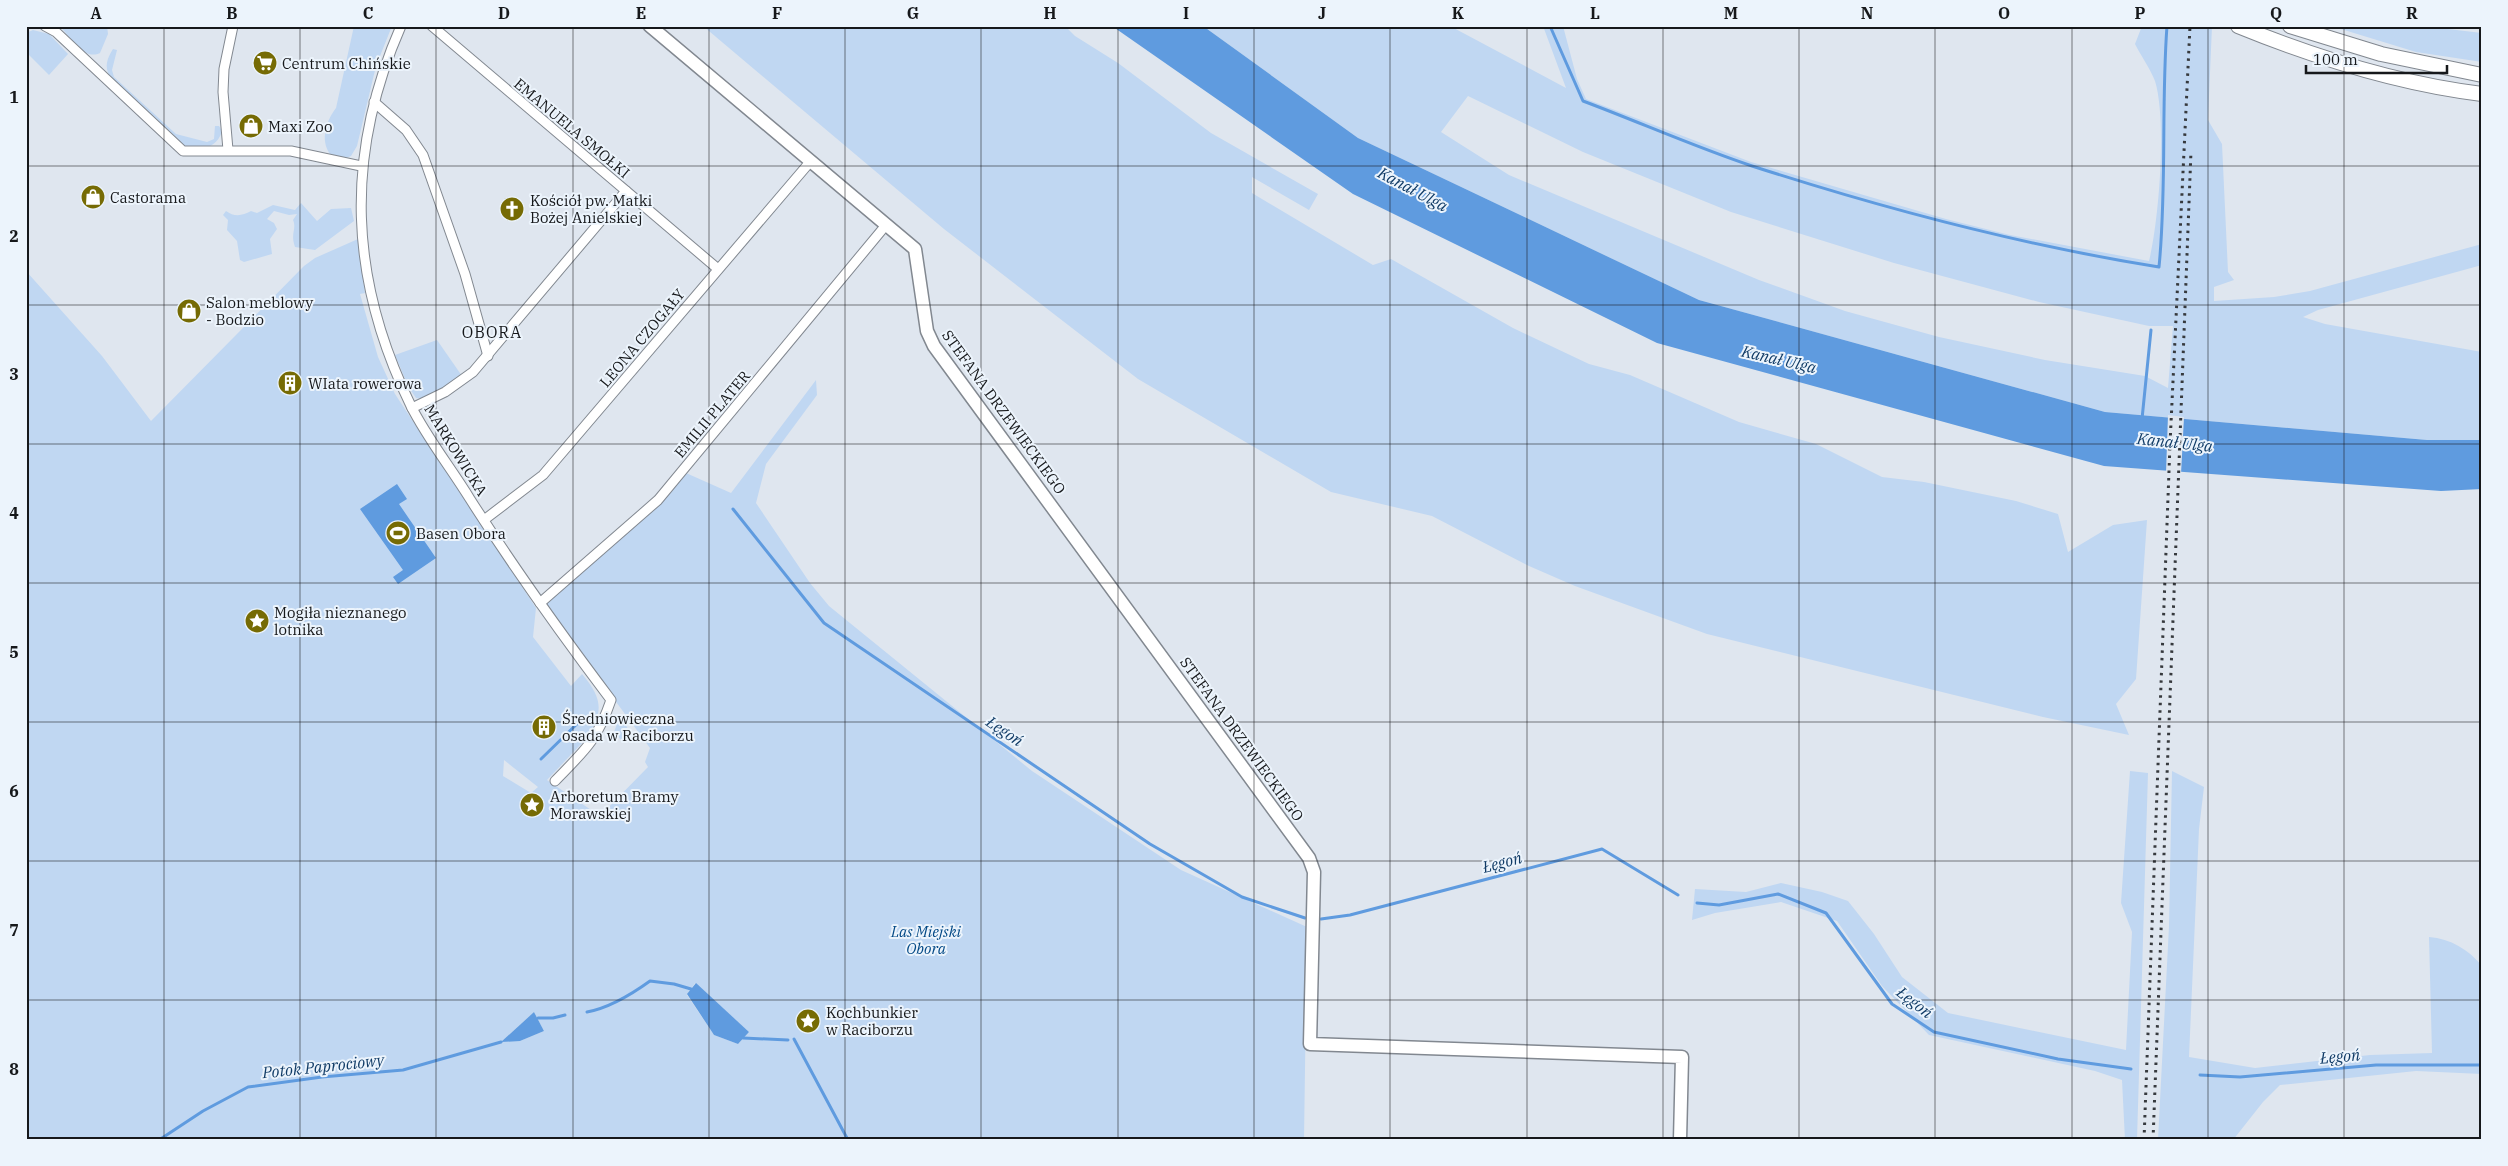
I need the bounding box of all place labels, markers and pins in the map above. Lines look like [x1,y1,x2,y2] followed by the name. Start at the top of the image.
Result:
[252,50,278,76] supermarket icon: Centrum Chińskie
[282,54,411,73] place label: Centrum Chińskie
[238,113,264,139] shop icon: Maxi Zoo
[268,117,332,136] place label: Maxi Zoo
[80,184,106,210] shop icon: Castorama
[110,188,186,207] place label: Castorama
[530,191,653,227] place label: Kościół pw. Matki Bożej Anielskiej
[499,196,525,222] church icon: Kościół pw. Matki Bożej Anielskiej
[206,293,313,329] place label: Salon meblowy - Bodzio
[176,298,202,324] shop icon: Salon meblowy - Bodzio
[277,370,303,396] building icon: WIata rowerowa
[308,374,422,393] place label: WIata rowerowa
[385,520,411,546] sports icon: Basen Obora
[416,524,506,543] place label: Basen Obora
[274,603,407,639] place label: Mogiła nieznanego lotnika
[244,608,270,634] place icon: Mogiła nieznanego lotnika
[562,709,694,745] place label: Średniowieczna osada w Raciborzu
[531,714,557,740] building icon: Średniowieczna osada w Raciborzu
[550,787,679,823] place label: Arboretum Bramy Morawskiej
[519,792,545,818] place icon: Arboretum Bramy Morawskiej
[826,1003,918,1039] place label: Kochbunkier w Raciborzu
[795,1008,821,1034] place icon: Kochbunkier w Raciborzu

